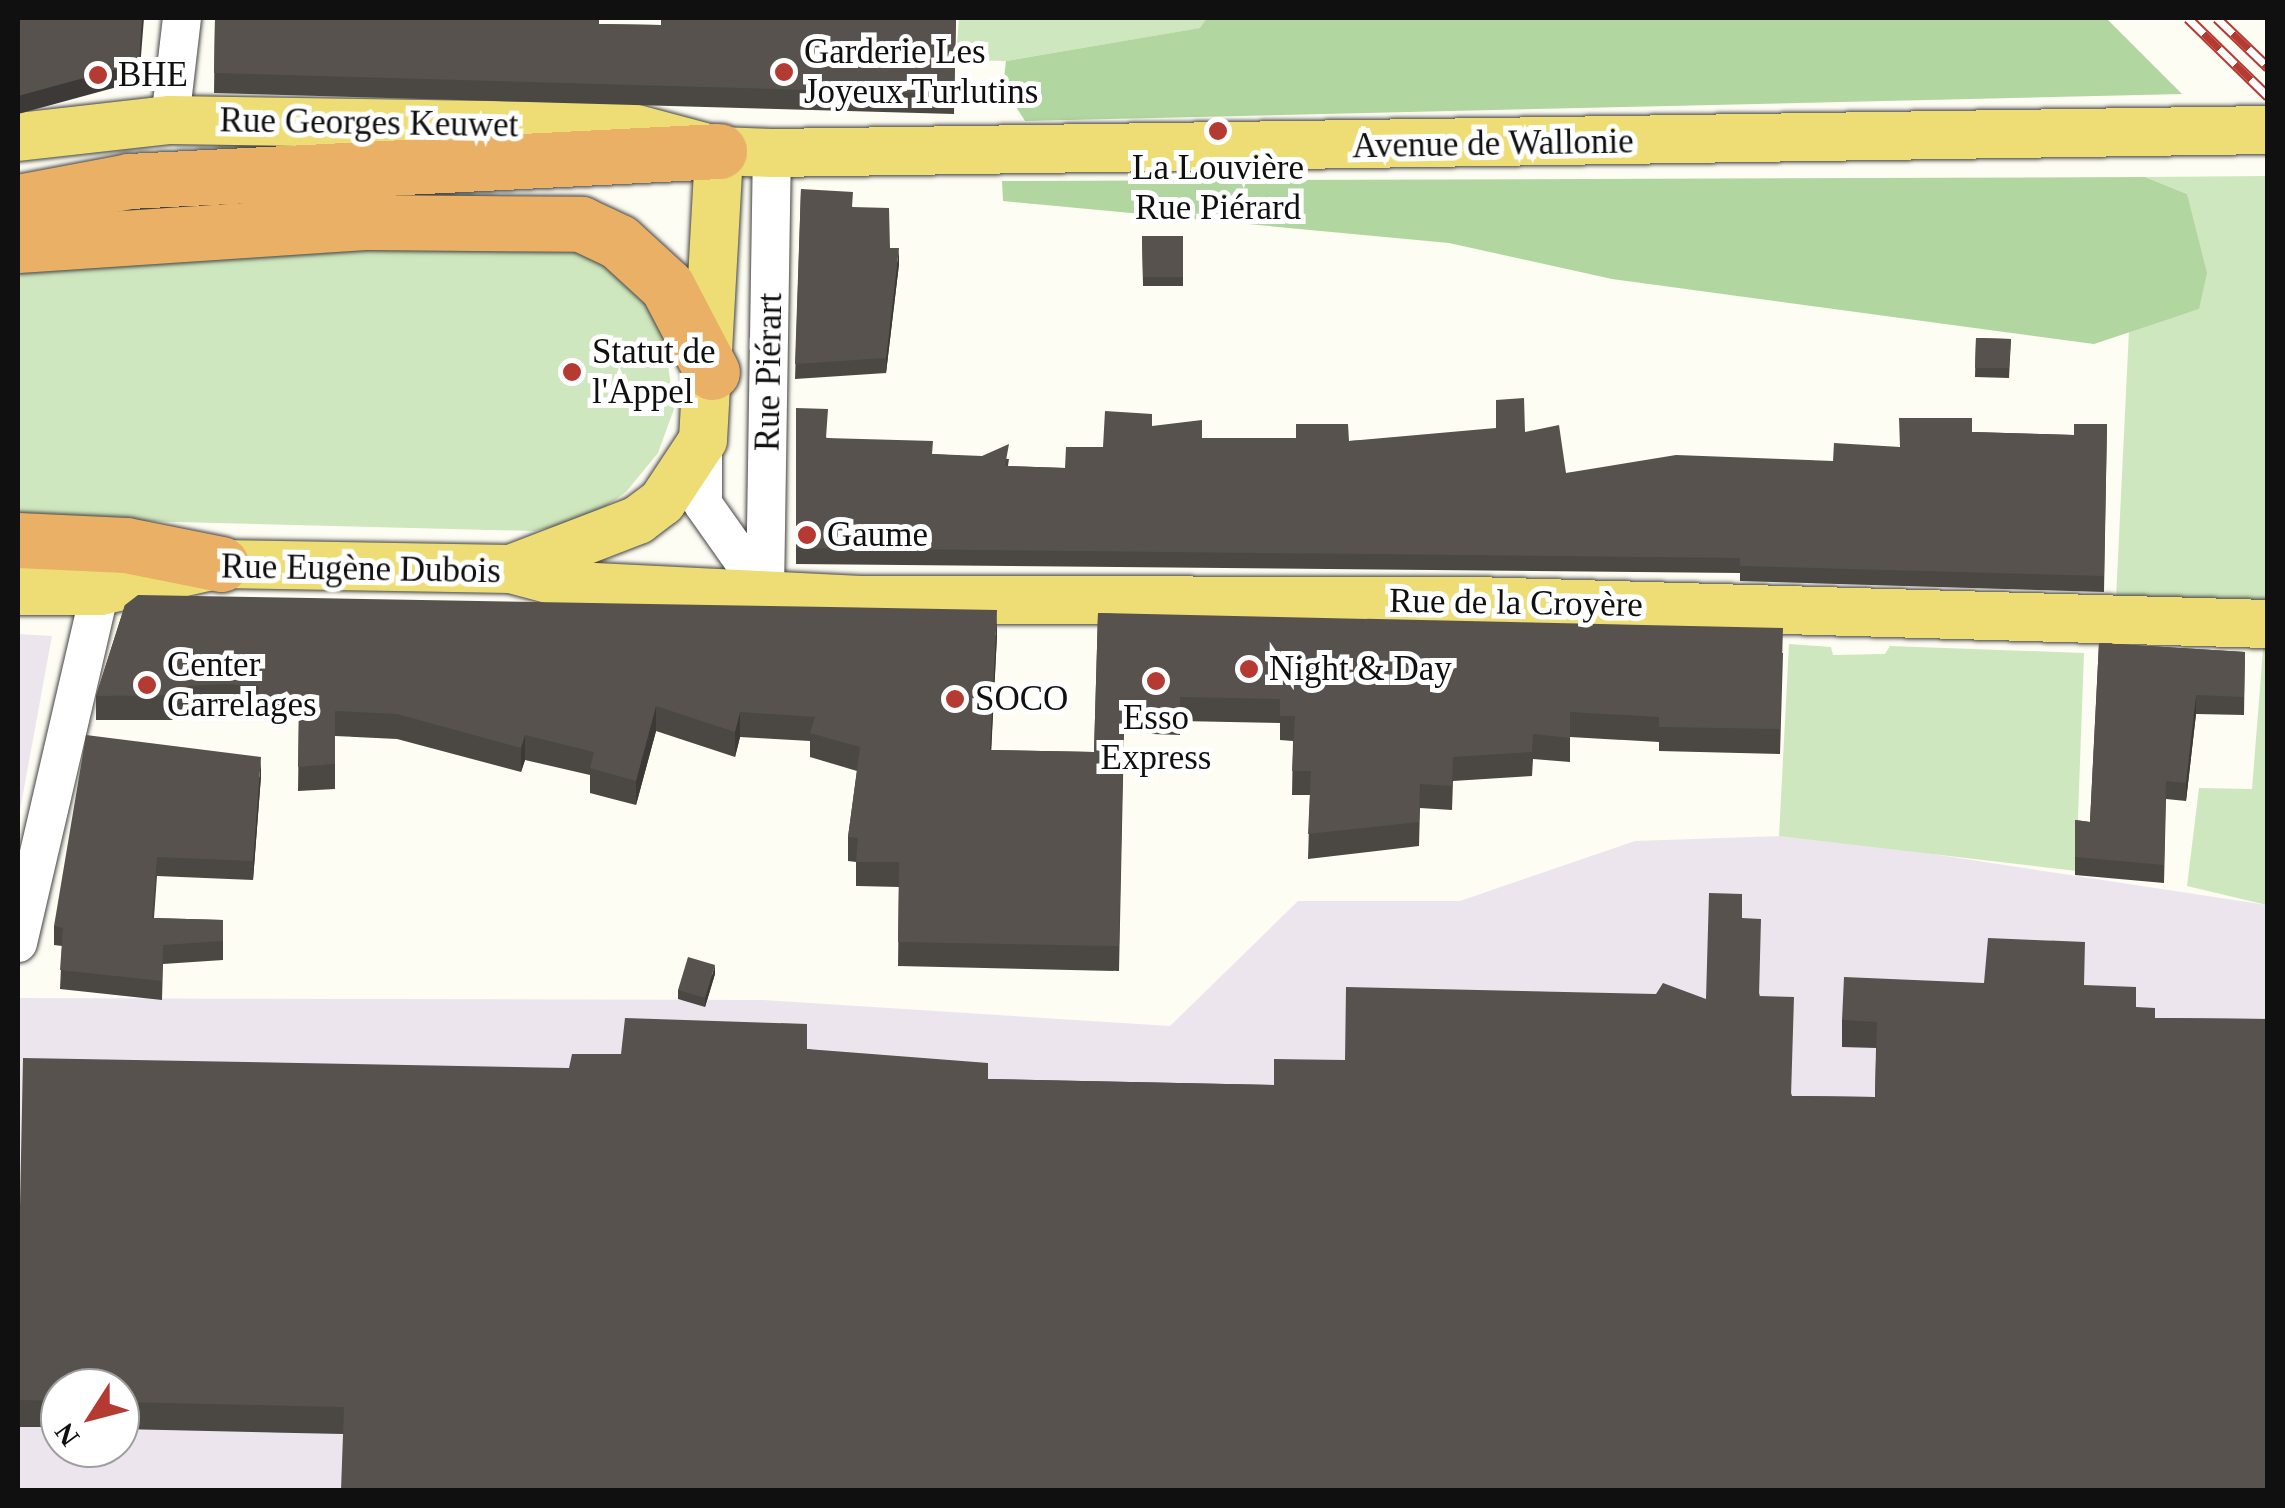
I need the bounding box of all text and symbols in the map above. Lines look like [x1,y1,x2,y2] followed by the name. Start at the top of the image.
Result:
[804,31,1039,113] place label: Garderie Les Joyeux Turlutins
[118,54,188,96] place label: BHE
[773,61,795,83] marker: Garderie Les Joyeux Turlutins
[87,64,109,86] marker: BHE
[219,99,519,147] street label: Rue Georges Keuwet
[1207,120,1229,142] marker: La Louvière Rue Piérard
[1352,121,1634,167] street label: Avenue de Wallonie
[1132,147,1304,229] place label: La Louvière Rue Piérard
[747,292,791,452] street label: Rue Piérart
[592,331,715,413] place label: Statut de l'Appel
[561,361,583,383] marker: Statut de l'Appel
[827,514,928,556] place label: Gaume
[796,524,818,546] marker: Gaume
[221,546,501,592] street label: Rue Eugène Dubois
[1389,580,1643,626] street label: Rue de la Croyère
[167,644,317,726] place label: Center Carrelages
[1269,648,1452,690] place label: Night & Day
[1238,658,1260,680] marker: Night & Day
[1145,670,1167,692] marker: Esso Express
[136,674,158,696] marker: Center Carrelages
[975,678,1068,720] place label: SOCO
[944,688,966,710] marker: SOCO
[1101,697,1211,779] place label: Esso Express
[40,1368,140,1468] north arrow
[48,1417,85,1452] text: N

